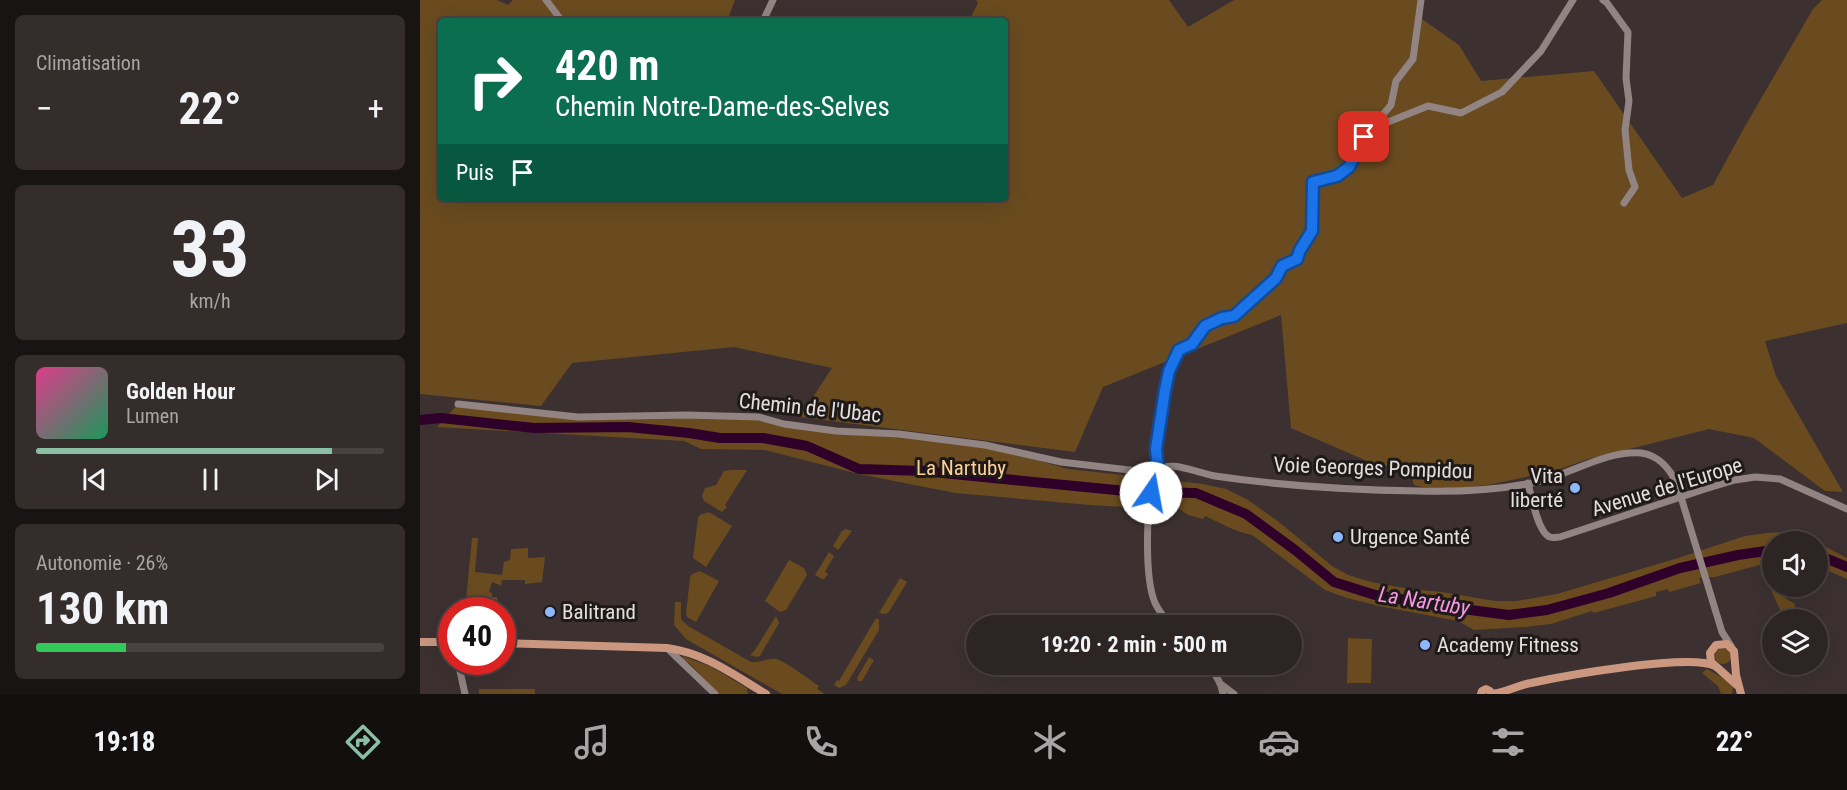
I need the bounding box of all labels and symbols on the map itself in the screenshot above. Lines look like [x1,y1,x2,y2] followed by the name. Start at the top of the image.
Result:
[1338,111,1389,162] pin
[738,389,882,427] street label: Chemin de l'Ubac
[1273,453,1473,483] street label: Voie Georges Pompidou
[1589,453,1745,521] street label: Avenue de l'Europe
[916,456,1006,480] park label: La Nartuby
[1119,461,1183,525] position arrow
[1510,464,1563,512] place label: Vita liberté
[1568,481,1582,495] marker: Vita liberté
[1350,525,1470,549] place label: Urgence Santé
[1331,530,1345,544] marker: Urgence Santé
[1377,581,1472,621] water label: La Nartuby
[438,597,516,675] speed limit sign: 40
[562,600,636,624] place label: Balitrand
[543,605,557,619] marker: Balitrand
[1437,633,1579,657] place label: Academy Fitness
[1418,638,1432,652] marker: Academy Fitness

